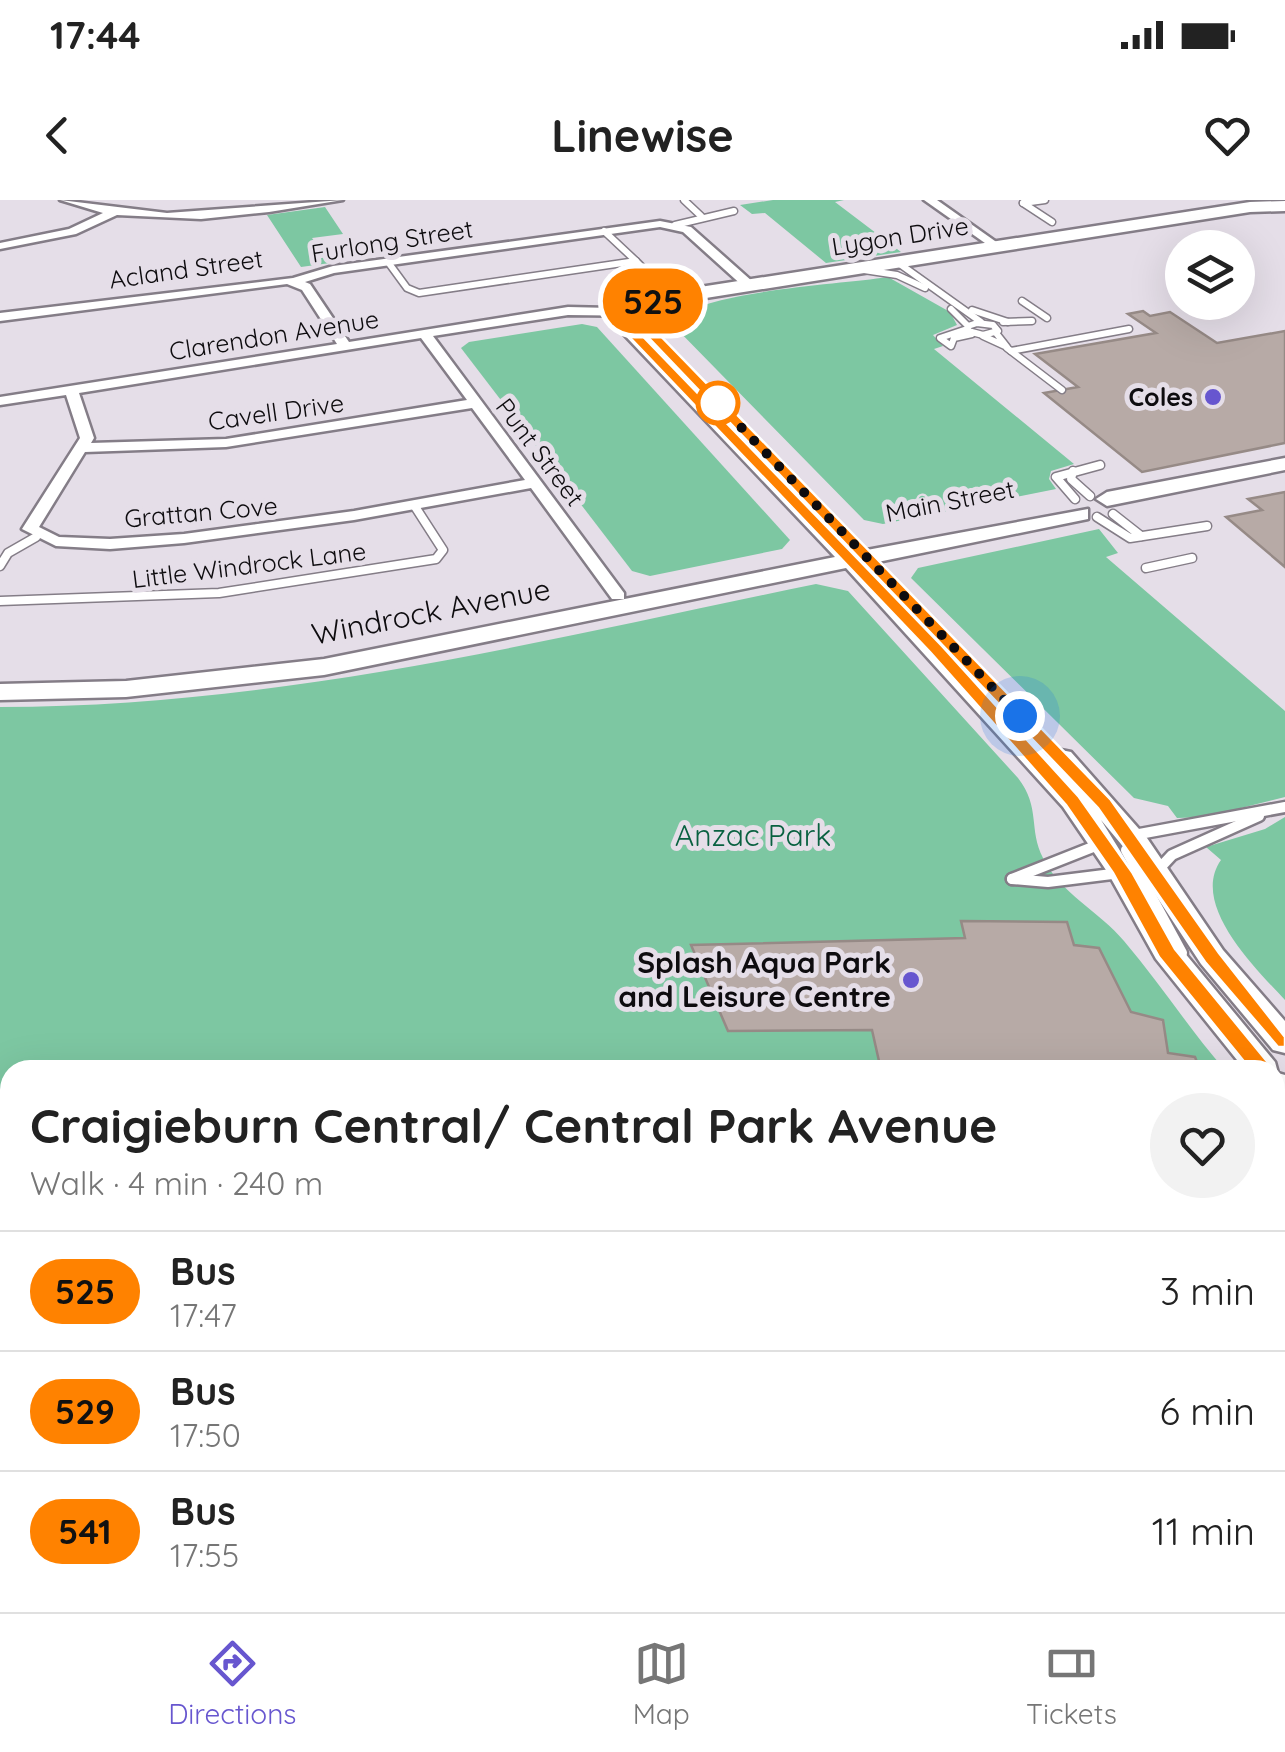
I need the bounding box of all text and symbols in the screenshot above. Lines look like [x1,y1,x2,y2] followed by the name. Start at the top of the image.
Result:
[50,11,141,59] text: 17:44
[551,107,734,163] text: Linewise
[30,108,85,163] icon: back
[1200,108,1255,163] icon: heart
[829,209,971,262] street label: Lygon Drive
[309,212,475,269] street label: Furlong Street
[1165,230,1255,320] map controls
[1165,230,1255,320] button: layers
[107,242,265,295] street label: Acland Street
[596,268,710,334] line badge: 525
[623,279,683,323] text: 525
[167,303,381,366] street label: Clarendon Avenue
[1128,381,1193,412] place label: Coles
[697,382,739,424] unlabelled marker
[1202,386,1224,408] marker: Coles
[206,387,346,436] street label: Cavell Drive
[490,392,591,512] street label: Punt Street
[883,473,1017,528] street label: Main Street
[123,489,279,534] street label: Grattan Cove
[130,535,368,594] street label: Little Windrock Lane
[308,569,553,653] street label: Windrock Avenue
[995,691,1045,741] your location
[675,816,831,854] park label: Anzac Park
[618,943,891,1015] place label: Splash Aqua Park and Leisure Centre
[900,969,922,991] marker: Splash Aqua Park and Leisure Centre
[1150,1093,1255,1198] button: heart
[30,1095,997,1155] text: Craigieburn Central/ Central Park Avenue
[30,1163,323,1203] text: Walk · 4 min · 240 m
[170,1247,236,1295] text: Bus
[1160,1267,1255,1315] text: 3 min
[55,1269,115,1313] text: 525
[170,1295,237,1335] text: 17:47
[170,1367,236,1415] text: Bus
[1159,1387,1255,1435] text: 6 min
[55,1389,115,1433] text: 529
[170,1415,241,1455] text: 17:50
[170,1487,236,1535] text: Bus
[1152,1507,1255,1555] text: 11 min
[58,1509,112,1553] text: 541
[170,1535,239,1575] text: 17:55
[168,1636,296,1731] tab: Directions
[633,1636,690,1731] tab: Map
[1026,1636,1117,1731] tab: Tickets

